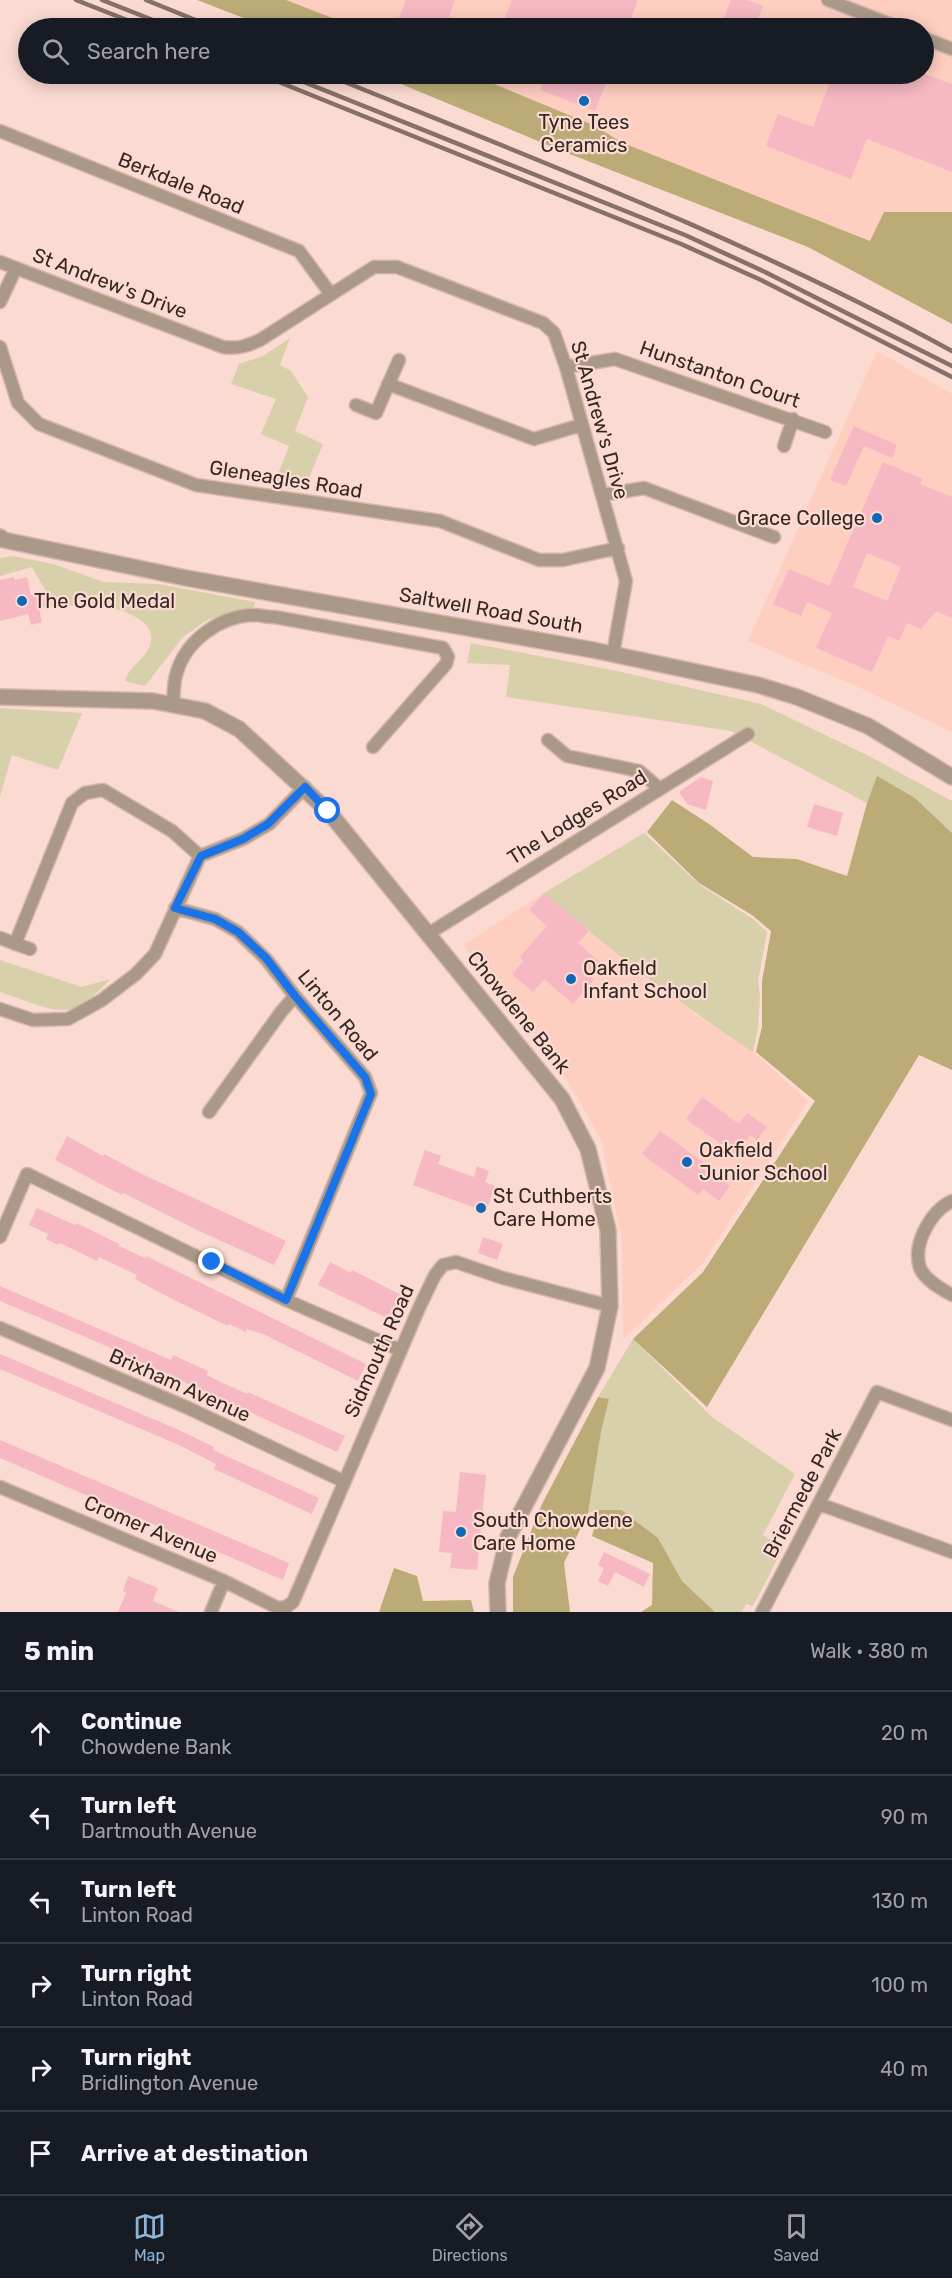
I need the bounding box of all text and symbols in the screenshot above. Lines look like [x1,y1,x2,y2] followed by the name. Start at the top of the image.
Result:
[18,18,934,84] search box
[39,35,72,68] icon: search
[87,38,210,65] text: Search here
[577,94,591,108] marker: Tyne Tees Ceramics
[539,110,629,157] place label: Tyne Tees Ceramics
[115,147,247,219] street label: Berkdale Road
[29,242,191,324] street label: St Andrew's Drive
[637,335,804,413] street label: Hunstanton Court
[566,338,634,502] street label: St Andrew's Drive
[208,455,364,503] street label: Gleneagles Road
[737,506,865,530] place label: Grace College
[870,511,884,525] marker: Grace College
[397,582,585,638] street label: Saltwell Road South
[34,589,175,613] place label: The Gold Medal
[15,594,29,608] marker: The Gold Medal
[503,765,651,869] street label: The Lodges Road
[314,797,340,823] route start
[462,946,576,1079] street label: Chowdene Bank
[583,956,707,1003] place label: Oakfield Infant School
[293,964,383,1066] street label: Linton Road
[564,972,578,986] marker: Oakfield Infant School
[699,1138,828,1185] place label: Oakfield Junior School
[680,1155,694,1169] marker: Oakfield Junior School
[493,1184,612,1231] place label: St Cuthberts Care Home
[474,1201,488,1215] marker: St Cuthberts Care Home
[198,1248,224,1274] route end
[339,1281,419,1421] street label: Sidmouth Road
[106,1343,254,1427] street label: Brixham Avenue
[758,1424,847,1562] street label: Briermede Park
[81,1490,221,1568] street label: Cromer Avenue
[473,1508,633,1555] place label: South Chowdene Care Home
[454,1525,468,1539] marker: South Chowdene Care Home
[24,1636,94,1667] text: 5 min
[810,1639,928,1663] text: Walk · 380 m
[81,1708,182,1735] text: Continue
[24,1717,57,1750] icon: ahead
[881,1721,928,1745] text: 20 m
[81,1735,232,1759] text: Chowdene Bank
[81,1792,176,1819] text: Turn left
[24,1801,57,1834] icon: left
[881,1805,928,1829] text: 90 m
[81,1819,257,1843] text: Dartmouth Avenue
[81,1876,176,1903] text: Turn left
[24,1885,57,1918] icon: left
[872,1889,928,1913] text: 130 m
[81,1903,193,1927] text: Linton Road
[81,1960,191,1987] text: Turn right
[24,1969,57,2002] icon: right
[871,1973,928,1997] text: 100 m
[81,1987,193,2011] text: Linton Road
[81,2044,191,2071] text: Turn right
[24,2053,57,2086] icon: right
[880,2057,928,2081] text: 40 m
[81,2071,258,2095] text: Bridlington Avenue
[24,2137,57,2170] icon: arrive
[81,2140,308,2167] text: Arrive at destination
[133,2210,166,2265] tab: Map
[432,2210,508,2265] tab: Directions
[773,2210,819,2265] tab: Saved

